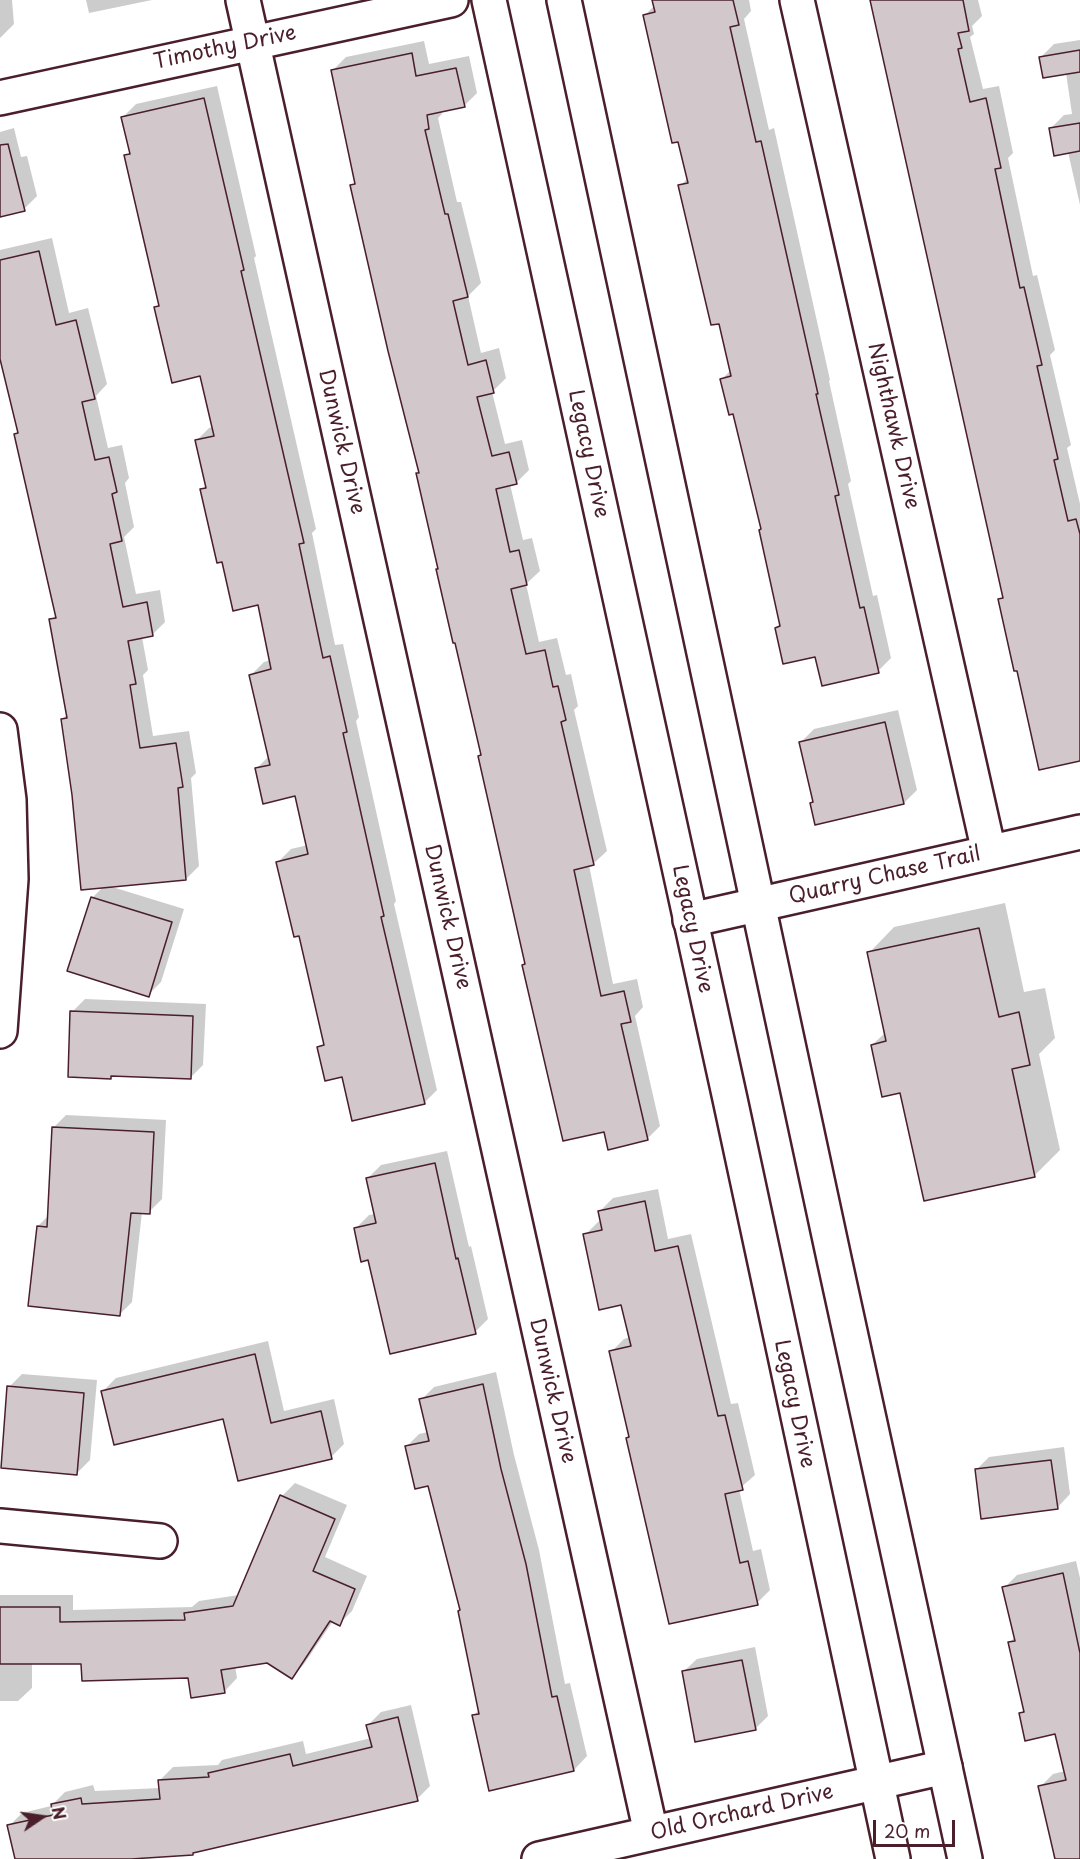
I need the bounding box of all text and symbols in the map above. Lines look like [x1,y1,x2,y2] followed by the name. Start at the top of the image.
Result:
[152,21,298,75] street label: Timothy Drive
[862,340,924,512] street label: Nighthawk Drive
[312,367,370,517] street label: Dunwick Drive
[562,388,614,520] street label: Legacy Drive
[418,842,476,992] street label: Dunwick Drive
[787,842,983,910] street label: Quarry Chase Trail
[666,863,718,995] street label: Legacy Drive
[523,1316,581,1466] street label: Dunwick Drive
[768,1338,820,1470] street label: Legacy Drive
[648,1780,836,1846] street label: Old Orchard Drive
[12,1787,72,1847] north arrow
[46,1804,73,1822] text: N
[876,1808,958,1846] scale bar
[884,1817,930,1844] text: 20 m

